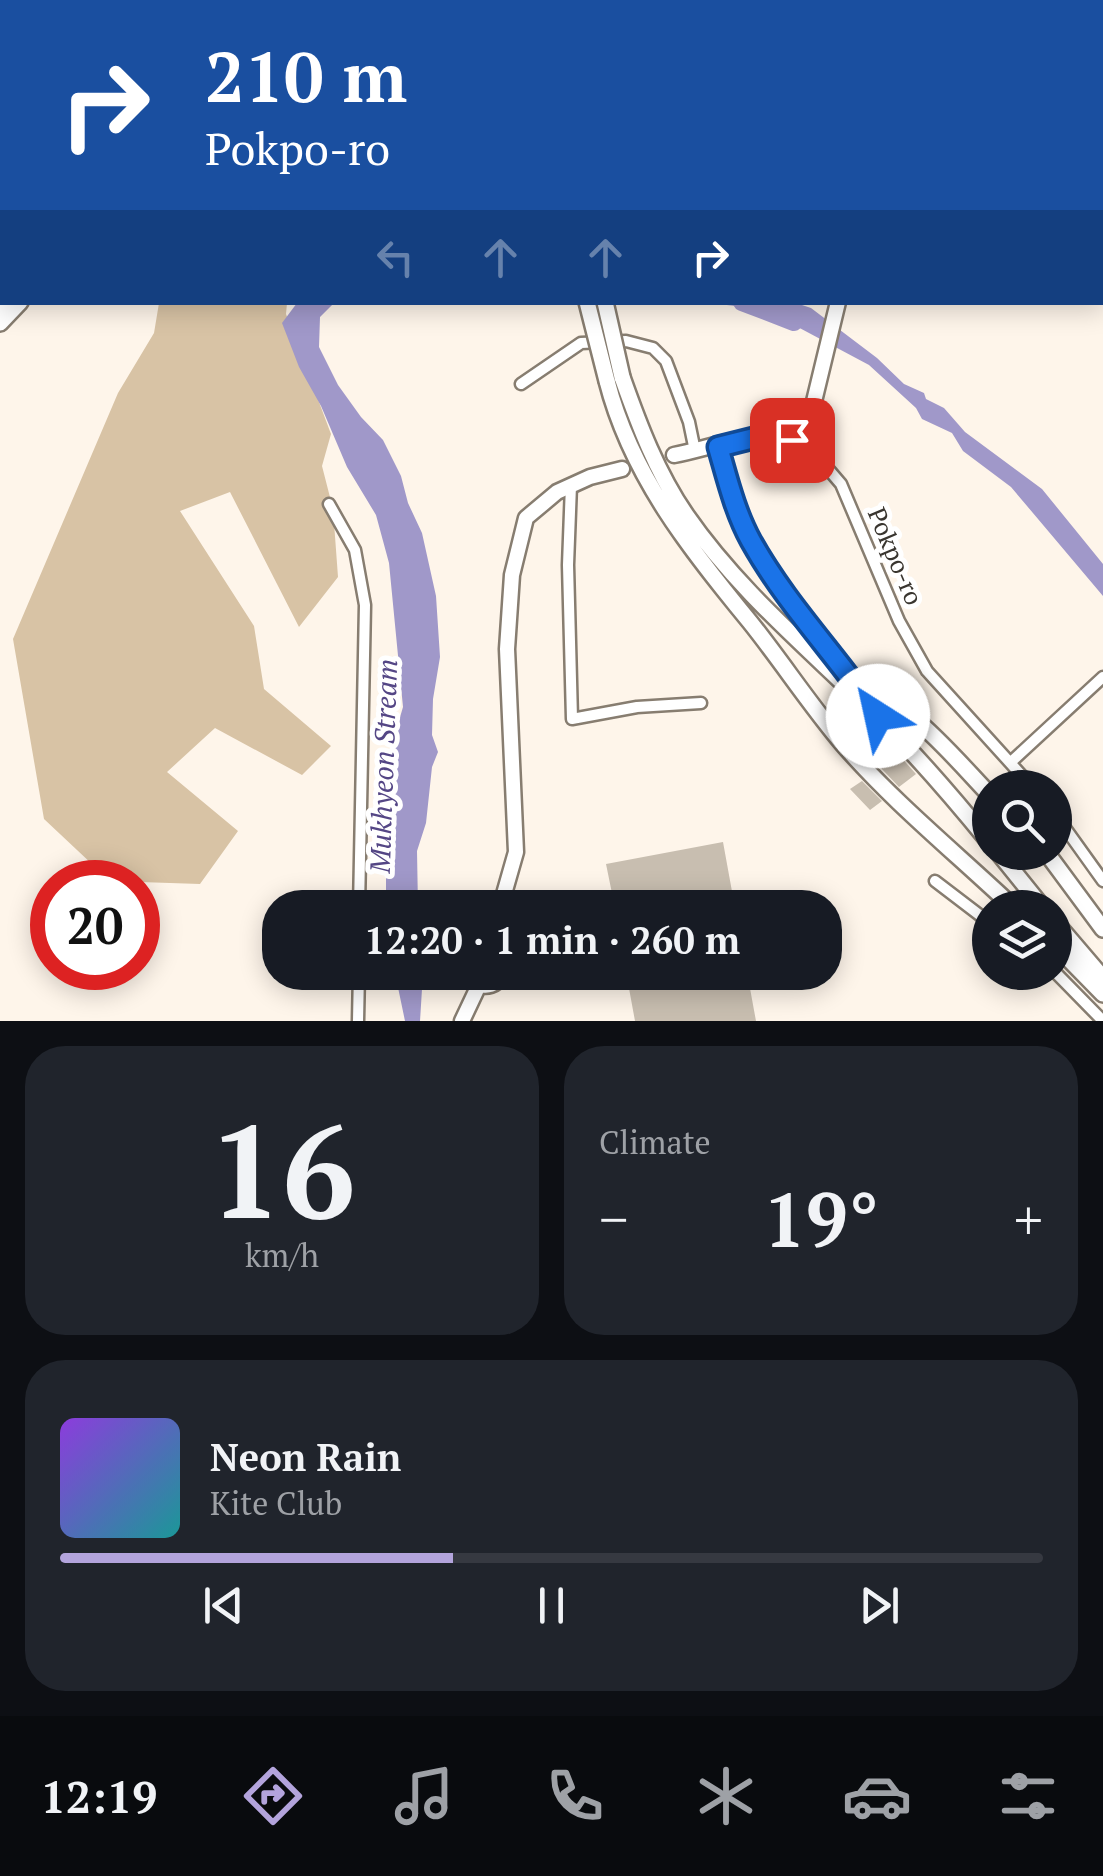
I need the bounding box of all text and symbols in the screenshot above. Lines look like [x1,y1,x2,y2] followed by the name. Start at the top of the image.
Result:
[205,29,407,122] text: 210 m
[40,40,170,170] icon: right
[205,118,390,178] text: Pokpo-ro
[368,230,423,285] icon: left
[473,230,528,285] icon: ahead
[578,230,633,285] icon: ahead
[683,230,738,285] icon: right
[750,398,835,483] pin
[765,413,820,468] icon: arrive
[861,502,931,610] street label: Pokpo-ro
[361,658,405,875] water label: Mukhyeon Stream
[826,664,930,768] position arrow
[972,770,1072,990] map controls
[972,770,1072,870] button: search
[30,860,160,990] speed limit sign: 20
[972,890,1072,990] button: layers
[364,915,740,965] text: 12:20 · 1 min · 260 m
[209,1083,355,1255] text: 16
[599,1121,711,1163] text: Climate
[763,1169,879,1268] text: 19°
[599,1182,628,1255] text: −
[1014,1182,1043,1255] text: +
[245,1234,319,1276] text: km/h
[210,1432,401,1482] text: Neon Rain
[210,1482,342,1524] text: Kite Club
[196,1578,251,1633] icon: previous
[524,1578,579,1633] icon: pause
[852,1578,907,1633] icon: next
[238,1761,308,1831] icon: directions
[389,1761,459,1831] icon: music
[540,1761,610,1831] icon: phone
[691,1761,761,1831] icon: climate
[842,1761,912,1831] icon: car
[993,1761,1063,1831] icon: filters
[40,1766,158,1826] text: 12:19

